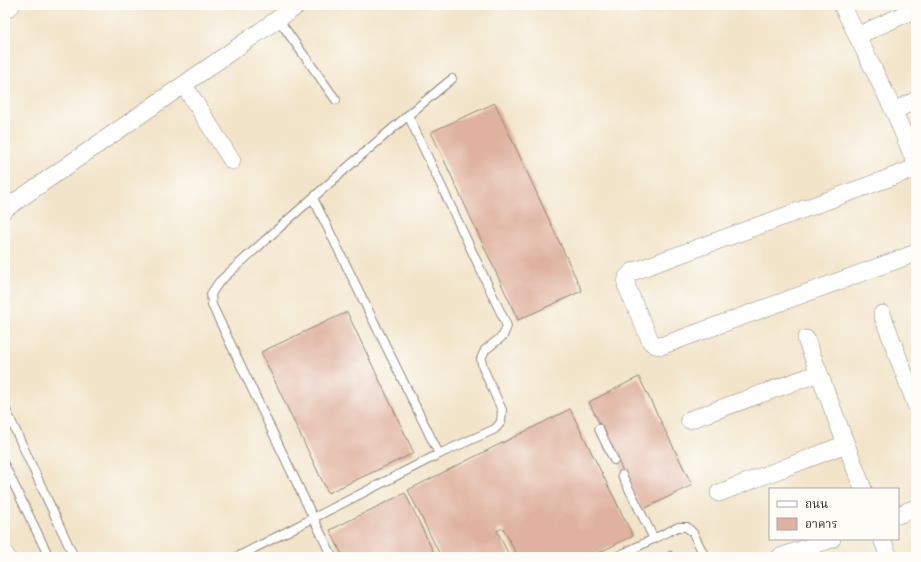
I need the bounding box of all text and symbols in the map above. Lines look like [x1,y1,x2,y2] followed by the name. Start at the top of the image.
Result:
[769,488,899,540] legend
[805,497,828,511] text: ถนน
[805,517,837,531] text: อาคาร

